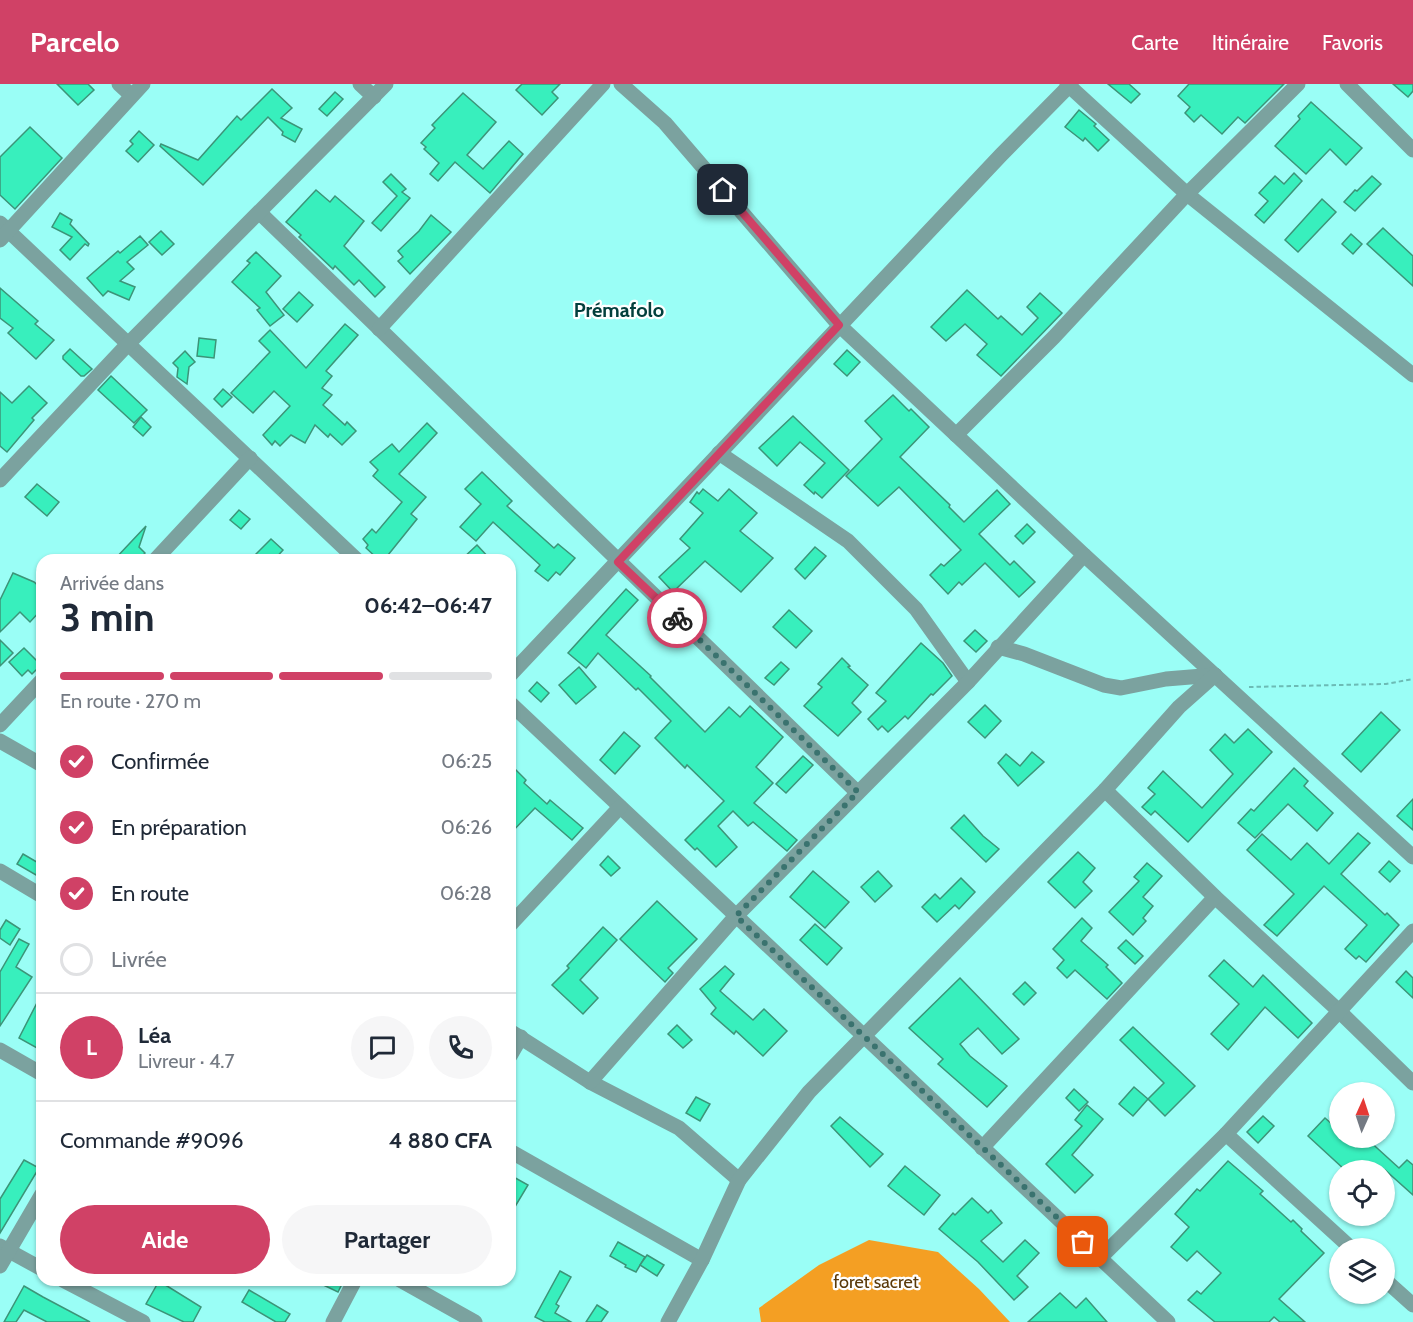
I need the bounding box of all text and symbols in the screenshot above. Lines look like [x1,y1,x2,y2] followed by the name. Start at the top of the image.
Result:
[30,25,120,59] text: Parcelo
[1131,30,1179,55] text: Carte
[1212,30,1289,55] text: Itinéraire
[1322,30,1383,55] text: Favoris
[697,164,748,215] pin
[706,173,739,206] icon: home
[574,298,664,322] district label: Prémafolo
[60,571,164,595] text: Arrivée dans
[647,588,707,648] courier
[364,592,492,619] text: 06:42–06:47
[60,593,155,641] text: 3 min
[661,602,694,635] icon: bike
[60,689,201,713] text: En route · 270 m
[60,745,93,778] icon: check
[111,748,209,775] text: Confirmée
[441,749,492,773] text: 06:25
[60,811,93,844] icon: check
[111,814,247,841] text: En préparation
[441,815,492,839] text: 06:26
[60,877,93,910] icon: check
[111,880,189,907] text: En route
[440,881,492,905] text: 06:28
[111,946,167,973] text: Livrée
[351,1016,414,1079] button: chat
[429,1016,492,1079] button: phone
[138,1022,171,1049] text: Léa
[86,1034,97,1061] text: L
[138,1049,234,1073] text: Livreur · 4.7
[1329,1082,1395,1148] north arrow
[1329,1082,1395,1304] map controls
[60,1127,244,1154] text: Commande #9096
[389,1127,492,1154] text: 4 880 CFA
[1329,1160,1395,1226] button: locate
[60,1205,270,1274] button: Aide
[282,1205,492,1274] button: Partager
[1057,1216,1108,1267] pin
[1066,1225,1099,1258] icon: bag
[1329,1238,1395,1304] button: layers
[833,1271,919,1293] park label: foret sacret

